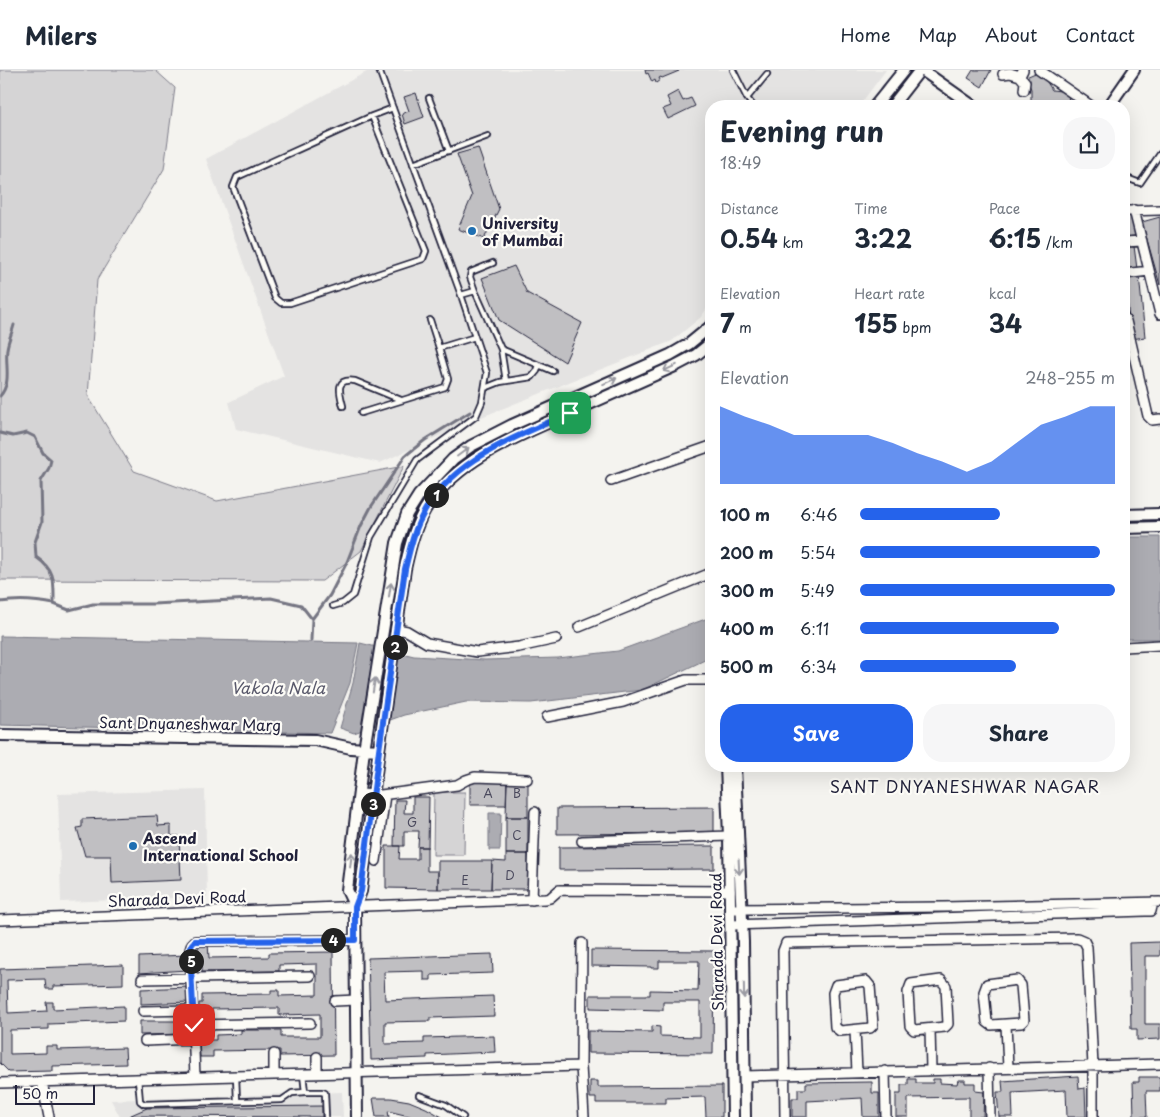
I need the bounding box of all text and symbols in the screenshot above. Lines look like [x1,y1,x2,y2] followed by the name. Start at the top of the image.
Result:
[25,17,97,53] text: Milers
[840,21,890,48] text: Home
[918,21,957,48] text: Map
[985,21,1037,48] text: About
[1065,21,1135,48] text: Contact
[720,109,884,152] text: Evening run
[1063,117,1115,169] button: share
[720,150,761,174] text: 18:49
[720,198,779,219] text: Distance
[854,198,887,219] text: Time
[989,198,1020,219] text: Pace
[482,211,563,251] place label: University of Mumbai
[720,219,778,257] text: 0.54
[854,219,912,257] text: 3:22
[989,219,1042,257] text: 6:15
[466,225,478,237] marker: University of Mumbai
[778,232,803,253] text: km
[1042,232,1073,253] text: /km
[720,283,780,304] text: Elevation
[854,283,925,304] text: Heart rate
[989,283,1017,304] text: kcal
[720,304,734,342] text: 7
[854,304,898,342] text: 155
[989,304,1022,342] text: 34
[734,317,752,338] text: m
[898,317,932,338] text: bpm
[663,364,678,374] one-way arrow
[720,365,789,389] text: Elevation
[1025,365,1115,389] text: 248–255 m
[602,376,617,386] one-way arrow
[549,392,591,434] pin
[556,399,584,427] icon: arrive
[456,446,469,457] one-way arrow
[424,482,448,508] pin: 1
[433,485,440,506] text: 1
[720,502,770,526] text: 100 m
[800,502,838,526] text: 6:46
[720,540,774,564] text: 200 m
[800,540,836,564] text: 5:54
[720,578,774,602] text: 300 m
[800,578,835,602] text: 5:49
[385,582,395,598] one-way arrow
[720,616,774,640] text: 400 m
[800,616,829,640] text: 6:11
[382,634,408,660] pin: 2
[391,637,400,658] text: 2
[720,654,773,678] text: 500 m
[800,654,837,678] text: 6:34
[231,675,326,699] water label: Vakola Nala
[370,678,380,694] one-way arrow
[720,704,913,762] button: Save
[923,704,1115,762] button: Share
[99,710,281,736] street label: Sant Dnyaneshwar Marg
[830,774,1100,798] district label: SANT DNYANESHWAR NAGAR
[483,784,493,802] house number: A
[513,784,521,802] house number: B
[360,792,386,816] pin: 3
[369,794,378,815] text: 3
[407,813,417,831] house number: G
[142,826,298,866] place label: Ascend International School
[512,826,522,844] house number: C
[127,840,139,852] marker: Ascend International School
[346,852,356,868] one-way arrow
[734,859,744,875] one-way arrow
[505,866,515,884] house number: D
[461,871,469,889] house number: E
[703,872,729,1011] street label: Sharada Devi Road
[107,884,247,912] street label: Sharada Devi Road
[320,928,346,952] pin: 4
[329,930,338,951] text: 4
[178,948,204,974] pin: 5
[187,951,196,972] text: 5
[739,983,748,999] one-way arrow
[173,1004,215,1046] pin
[180,1011,208,1039] icon: check
[15,1082,95,1105] scale bar
[22,1083,58,1104] text: 50 m

